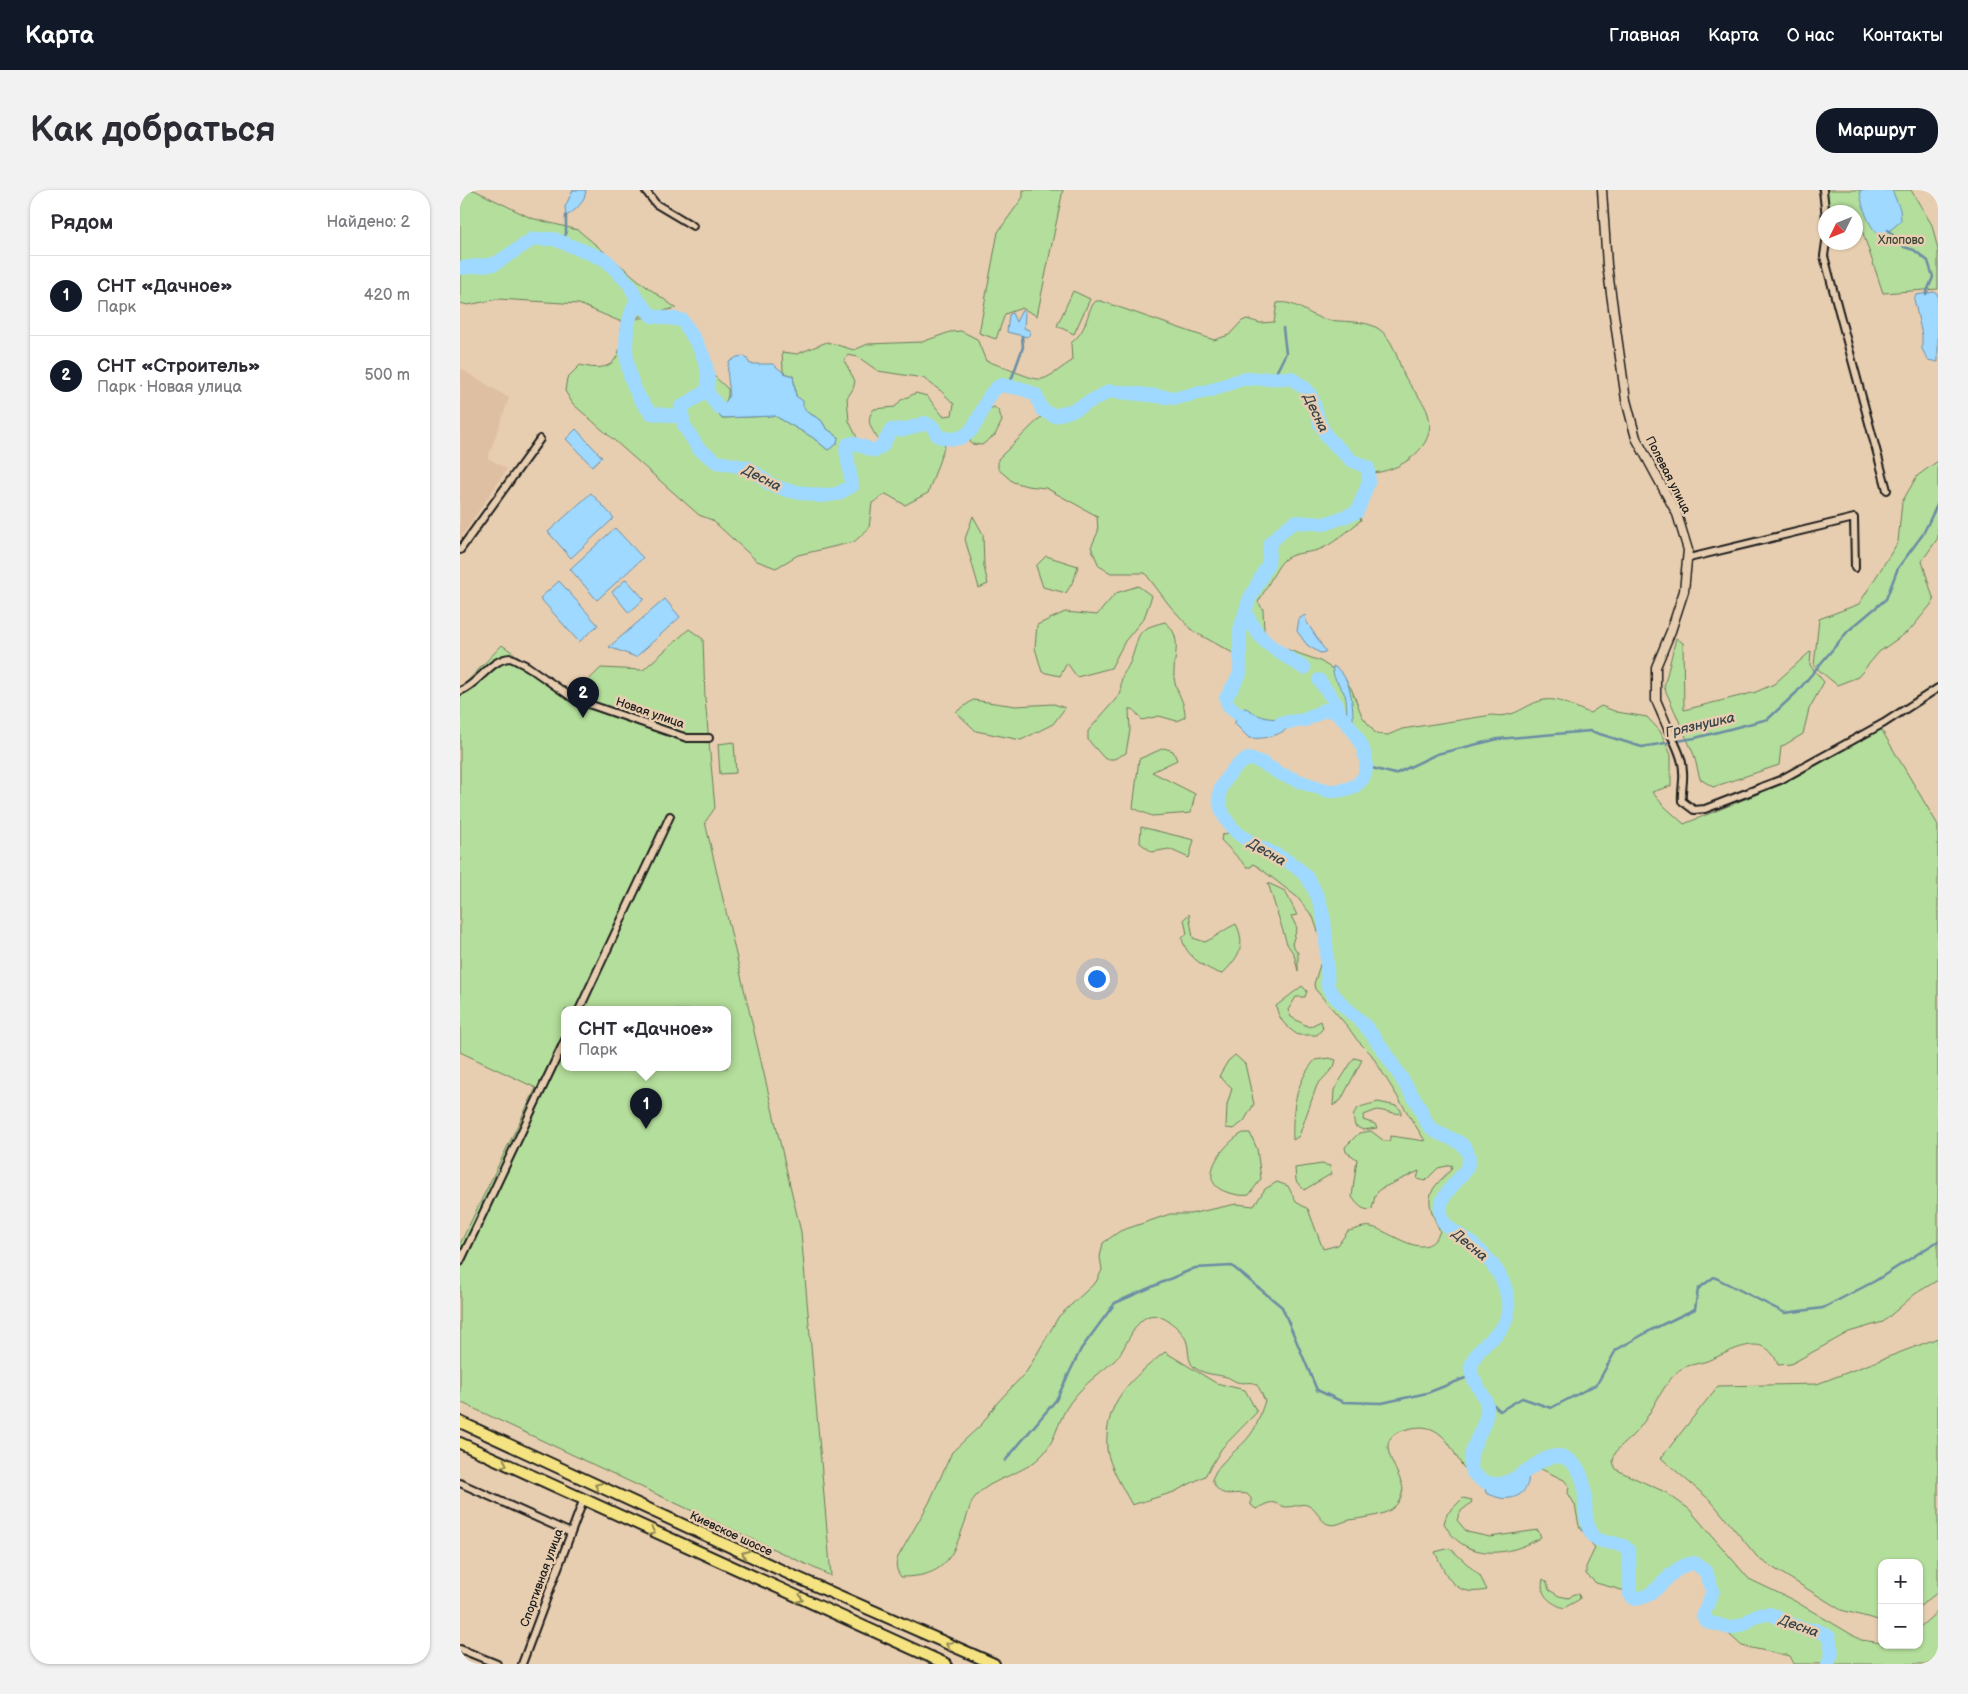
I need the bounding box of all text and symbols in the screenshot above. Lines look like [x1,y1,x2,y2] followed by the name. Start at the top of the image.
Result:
[25,21,94,50] text: Карта
[1609,25,1680,46] text: Главная
[1708,25,1759,46] text: Карта
[1787,25,1834,46] text: О нас
[1862,25,1943,46] text: Контакты
[1816,108,1938,153] button: Маршрут
[30,109,276,152] text: Как добраться
[1818,205,1863,250] north arrow
[50,210,113,235] text: Рядом
[326,213,410,232] text: Найдено: 2
[1878,233,1924,248] park label: Хлопово
[97,275,233,298] text: СНТ «Дачное»
[63,286,69,305] text: 1
[364,286,410,305] text: 420 m
[97,298,136,317] text: Парк
[97,355,260,378] text: СНТ «Строитель»
[61,366,71,385] text: 2
[364,366,410,385] text: 500 m
[97,378,242,397] text: Парк · Новая улица
[1299,390,1332,435] water label: Десна
[1642,434,1694,516] street label: Полевая улица
[739,461,784,495] water label: Десна
[567,677,599,718] pin: 2
[614,694,686,732] street label: Новая улица
[1663,709,1737,741] water label: Грязнушка
[1244,834,1289,870] water label: Десна
[1084,966,1110,992] your location
[561,1006,731,1071] popup
[578,1018,714,1041] text: СНТ «Дачное»
[578,1041,617,1060] text: Парк
[630,1088,662,1129] pin: 1
[1448,1225,1491,1265] water label: Десна
[499,1457,508,1468] one-way arrow
[594,1481,603,1492] one-way arrow
[687,1508,775,1560] street label: Киевское шоссе
[647,1525,656,1536] one-way arrow
[517,1527,567,1629] street label: Спортивная улица
[742,1550,751,1560] one-way arrow
[1878,1559,1923,1649] map controls
[1878,1559,1923,1604] button: +
[795,1593,804,1603] one-way arrow
[1878,1604,1923,1649] button: −
[1776,1611,1821,1641] water label: Десна
[945,1640,954,1651] one-way arrow

